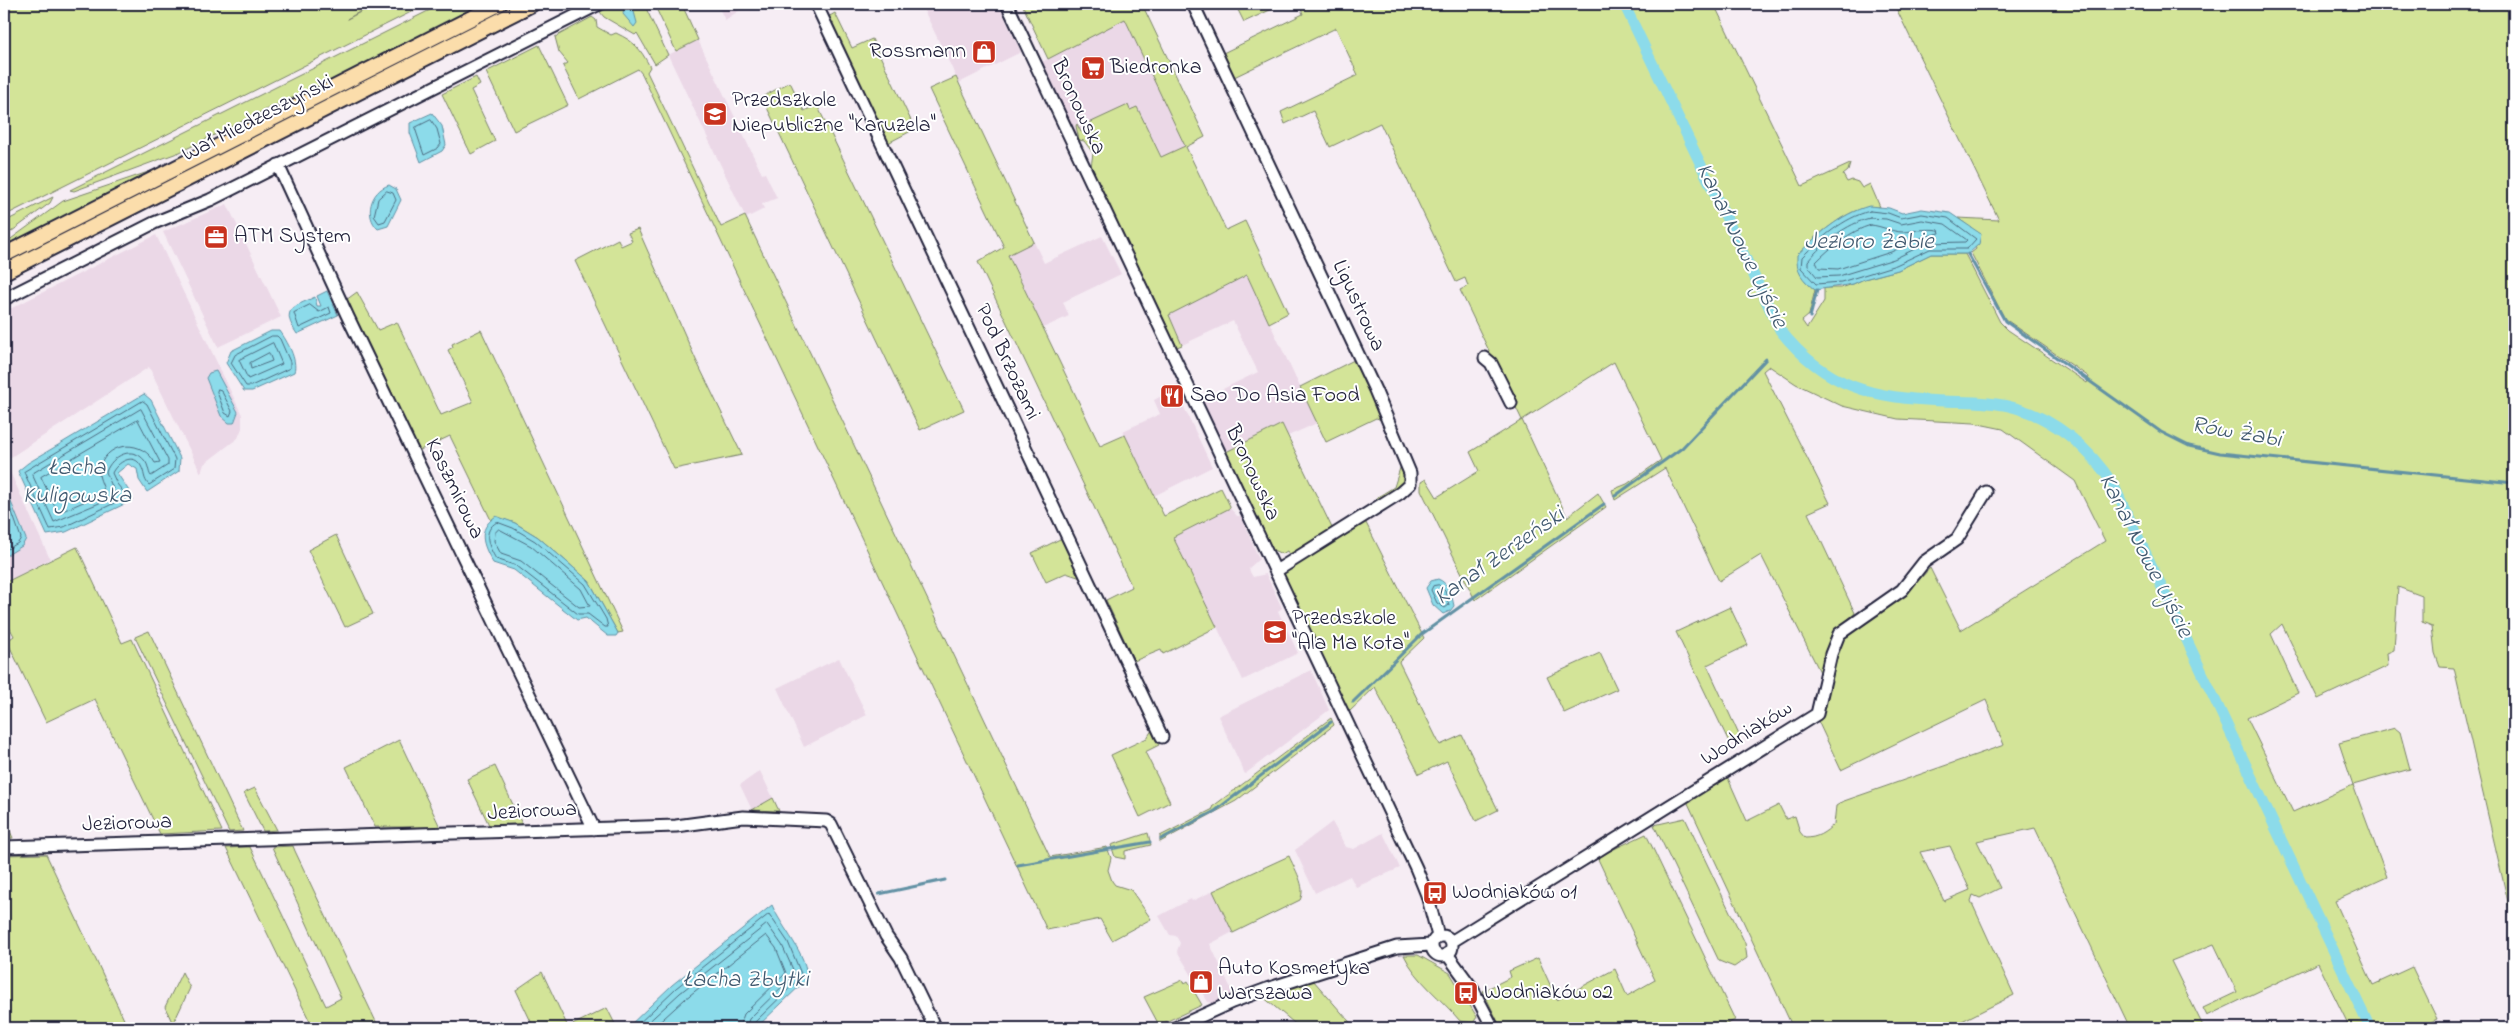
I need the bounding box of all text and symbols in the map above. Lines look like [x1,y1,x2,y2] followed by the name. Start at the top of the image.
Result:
[869,36,966,68] place label: Rossmann
[971,39,997,65] shop icon: Rossmann
[1109,52,1202,84] place label: Biedronka
[1041,53,1114,160] street label: Bronowska
[1080,55,1106,81] supermarket icon: Biedronka
[177,67,340,172] street label: Wał Miedzeszyński
[732,85,936,142] place label: Przedszkole Niepubliczne "Karuzela"
[702,101,728,127] school or university icon: Przedszkole Niepubliczne "Karuzela"
[1686,157,1797,336] water label: Kanał Nowe Ujście
[234,221,351,254] place label: ATM System
[203,224,229,250] office icon: ATM System
[1804,225,1935,260] water label: Jezioro Żabie
[1322,255,1393,357] street label: Ligustrowa
[966,299,1048,425] street label: Pod Brzozami
[1190,380,1360,412] place label: Sao Do Asia Food
[1159,383,1185,409] restaurant icon: Sao Do Asia Food
[2188,408,2287,459] water label: Rów Żabi
[1215,419,1288,526] street label: Bronowska
[416,433,492,545] street label: Kaszmirowa
[23,451,132,514] water label: Łacha Kuligowska
[2089,468,2202,645] water label: Kanał Nowe Ujście
[1428,497,1575,615] water label: Kanał Zerzeński
[1292,603,1409,660] place label: Przedszkole "Ala Ma Kota"
[1262,619,1288,645] school or university icon: Przedszkole "Ala Ma Kota"
[1695,693,1799,775] street label: Wodniaków
[486,794,578,830] street label: Jeziorowa
[82,806,172,842] street label: Jeziorowa
[1452,877,1577,909] place label: Wodniaków 01
[1422,880,1448,906] bus stop icon: Wodniaków 01
[1218,953,1370,1010] place label: Auto Kosmetyka Warszawa
[683,963,811,998] water label: Łacha Zbytki
[1188,969,1214,995] shop icon: Auto Kosmetyka Warszawa
[1484,977,1613,1009] place label: Wodniaków 02
[1453,980,1479,1006] bus stop icon: Wodniaków 02

